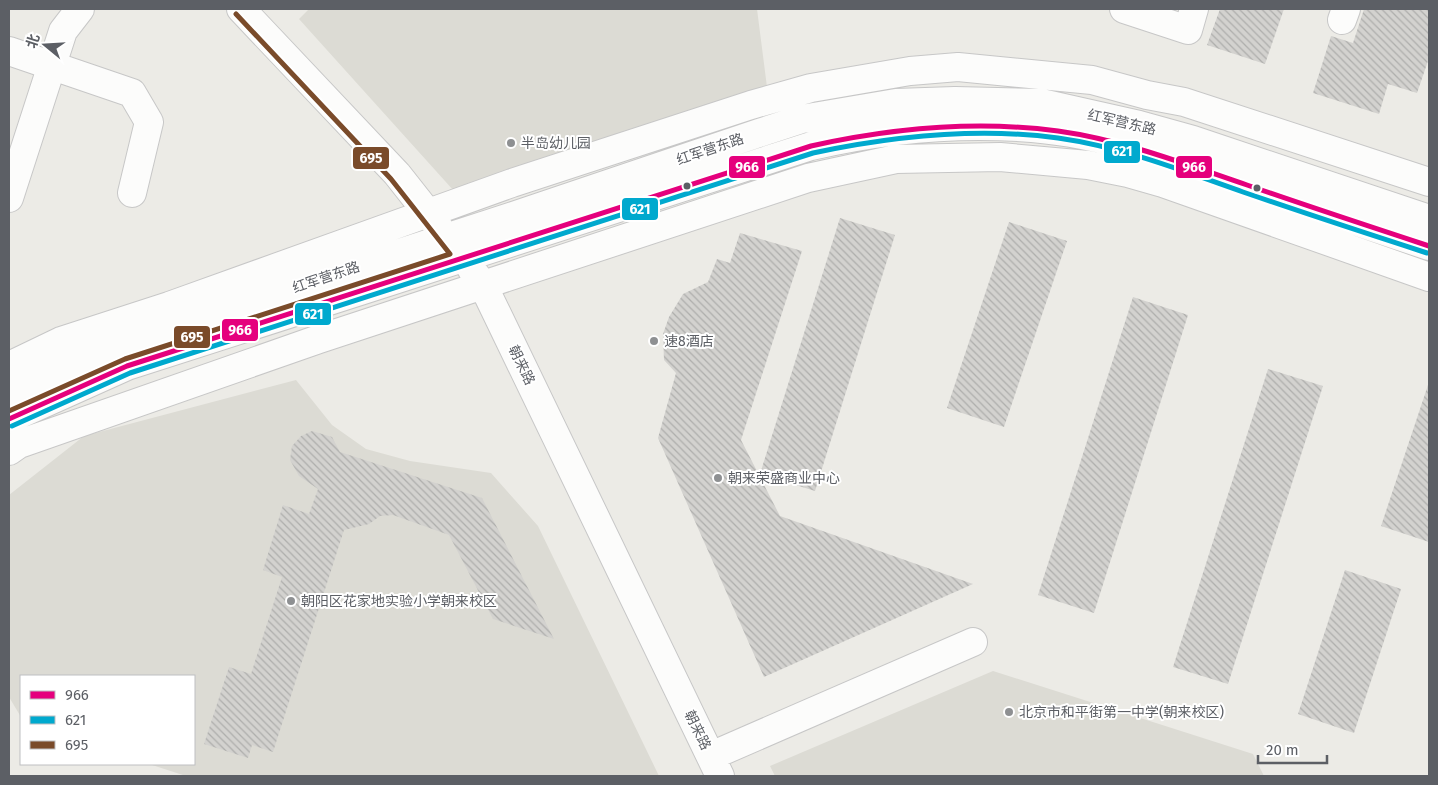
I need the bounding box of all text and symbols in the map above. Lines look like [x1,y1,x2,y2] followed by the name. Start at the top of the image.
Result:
[20,20,70,70] north arrow
[23,32,43,50] text: 北
[1086,106,1158,139] street label: 红军营东路
[674,130,746,169] street label: 红军营东路
[521,135,591,152] place label: 半岛幼儿园
[505,137,517,149] marker: 半岛幼儿园
[1103,140,1141,164] line badge: 621
[1111,143,1133,160] text: 621
[352,146,390,170] line badge: 695
[359,150,383,167] text: 695
[728,155,766,179] line badge: 966
[1175,155,1213,179] line badge: 966
[735,159,759,176] text: 966
[1182,159,1206,176] text: 966
[682,181,692,191] unlabelled marker
[1252,183,1262,193] unlabelled marker
[621,197,659,221] line badge: 621
[629,201,651,218] text: 621
[290,258,362,297] street label: 红军营东路
[294,302,332,326] line badge: 621
[302,306,324,323] text: 621
[221,318,259,342] line badge: 966
[228,322,252,339] text: 966
[173,325,211,349] line badge: 695
[180,329,204,346] text: 695
[664,333,714,350] place label: 速8酒店
[648,335,660,347] marker: 速8酒店
[505,343,538,388] street label: 朝来路
[728,470,840,487] place label: 朝来荣盛商业中心
[712,472,724,484] marker: 朝来荣盛商业中心
[301,593,497,610] place label: 朝阳区花家地实验小学朝来校区
[285,595,297,607] marker: 朝阳区花家地实验小学朝来校区
[20,675,195,765] legend
[65,686,89,704] text: 966
[1019,704,1224,721] place label: 北京市和平街第一中学(朝来校区)
[1003,706,1015,718] marker: 北京市和平街第一中学(朝来校区)
[681,708,714,753] street label: 朝来路
[65,711,86,729] text: 621
[1258,732,1327,764] scale bar
[65,736,88,754] text: 695
[1266,741,1299,759] text: 20 m

